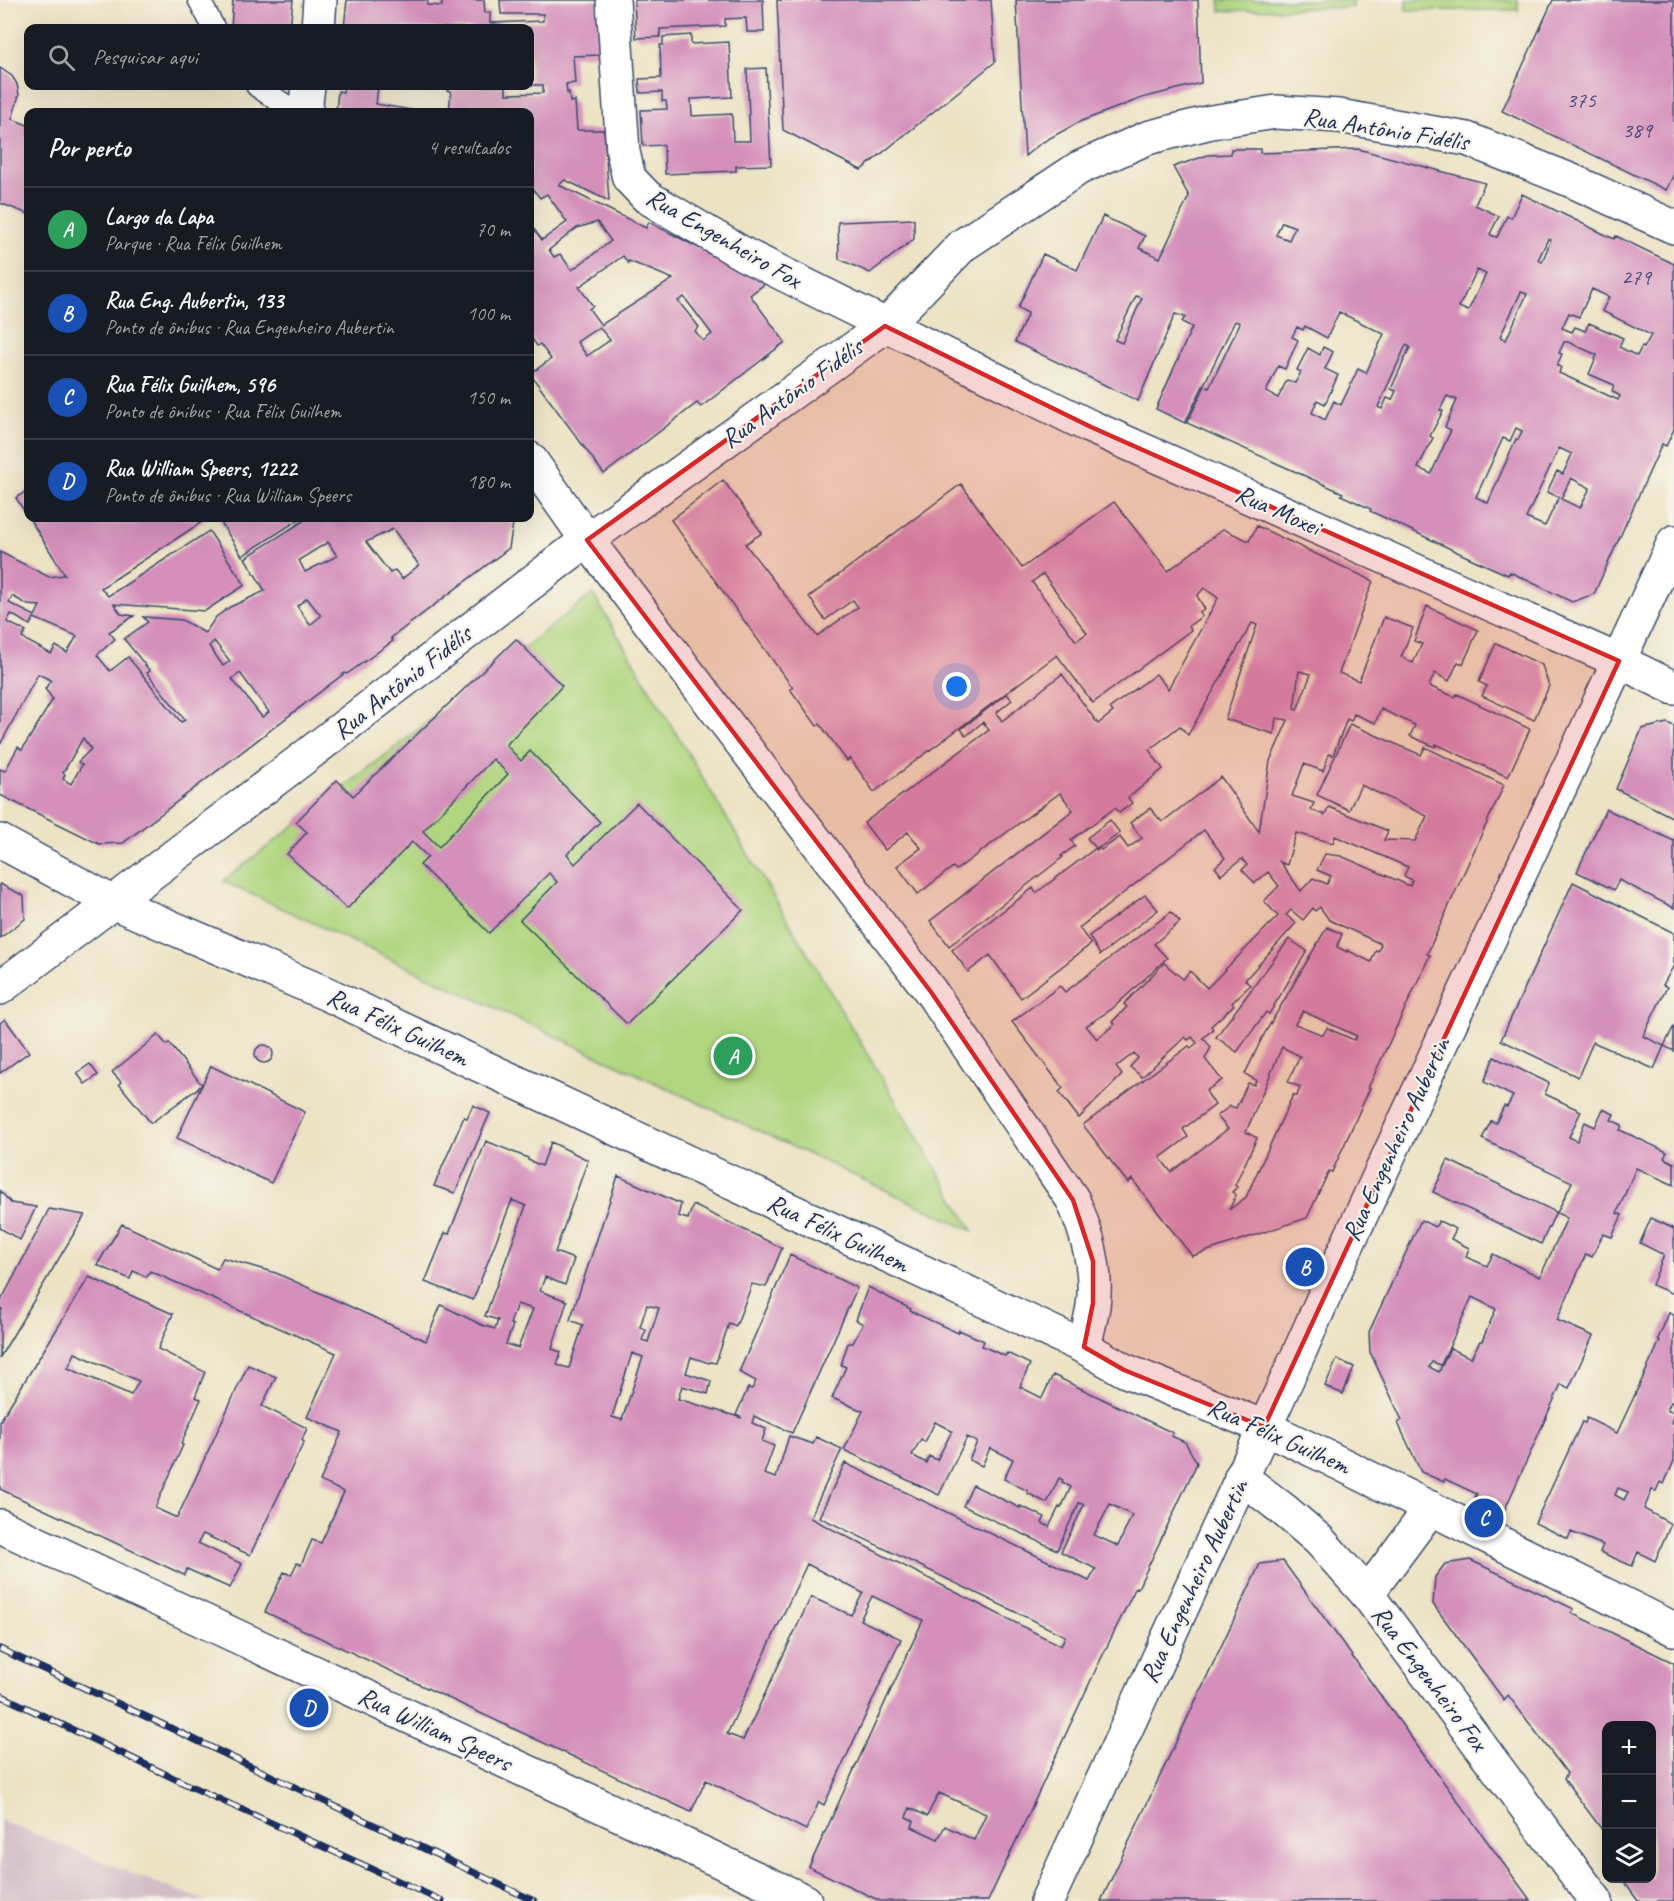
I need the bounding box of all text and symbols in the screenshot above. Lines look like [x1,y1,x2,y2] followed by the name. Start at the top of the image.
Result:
[24,24,534,90] search box
[45,41,78,74] icon: search
[93,43,198,71] text: Pesquisar aqui
[1566,86,1597,114] house number: 375
[1301,100,1473,159] street label: Rua Antônio Fidélis
[1622,116,1654,144] house number: 389
[48,131,130,164] text: Por perto
[428,135,510,160] text: 4 resultados
[640,180,809,297] street label: Rua Engenheiro Fox
[105,203,213,231] text: Largo da Lapa
[62,217,73,242] text: A
[476,217,510,242] text: 70 m
[105,231,282,256] text: Parque · Rua Félix Guilhem
[1621,263,1653,291] house number: 279
[105,287,283,315] text: Rua Eng. Aubertin, 133
[62,301,73,326] text: B
[467,301,510,326] text: 100 m
[105,315,394,340] text: Ponto de ônibus · Rua Engenheiro Aubertin
[715,329,871,456] street label: Rua Antônio Fidélis
[105,371,275,399] text: Rua Félix Guilhem, 596
[63,385,72,410] text: C
[467,385,510,410] text: 150 m
[105,399,341,424] text: Ponto de ônibus · Rua Félix Guilhem
[105,455,297,483] text: Rua William Speers, 1222
[62,469,73,494] text: D
[467,469,510,494] text: 180 m
[1230,477,1329,545] street label: Rua Moxei
[105,483,351,508] text: Ponto de ônibus · Rua William Speers
[326,616,480,747] street label: Rua Antônio Fidélis
[942,672,971,701] your location
[322,980,476,1075] street label: Rua Félix Guilhem
[1334,1031,1458,1246] street label: Rua Engenheiro Aubertin
[714,1034,752,1078] pin: A
[762,1186,916,1281] street label: Rua Félix Guilhem
[1286,1244,1324,1290] pin: B
[1203,1390,1357,1483] street label: Rua Félix Guilhem
[1132,1473,1256,1688] street label: Rua Engenheiro Aubertin
[1464,1496,1504,1540] pin: C
[1364,1599,1497,1759] street label: Rua Engenheiro Fox
[353,1679,519,1780] street label: Rua William Speers
[290,1686,328,1730] pin: D
[1602,1721,1656,1883] map controls
[1602,1721,1656,1775] button: +
[1602,1775,1656,1829] button: −
[1602,1829,1656,1883] button: layers

